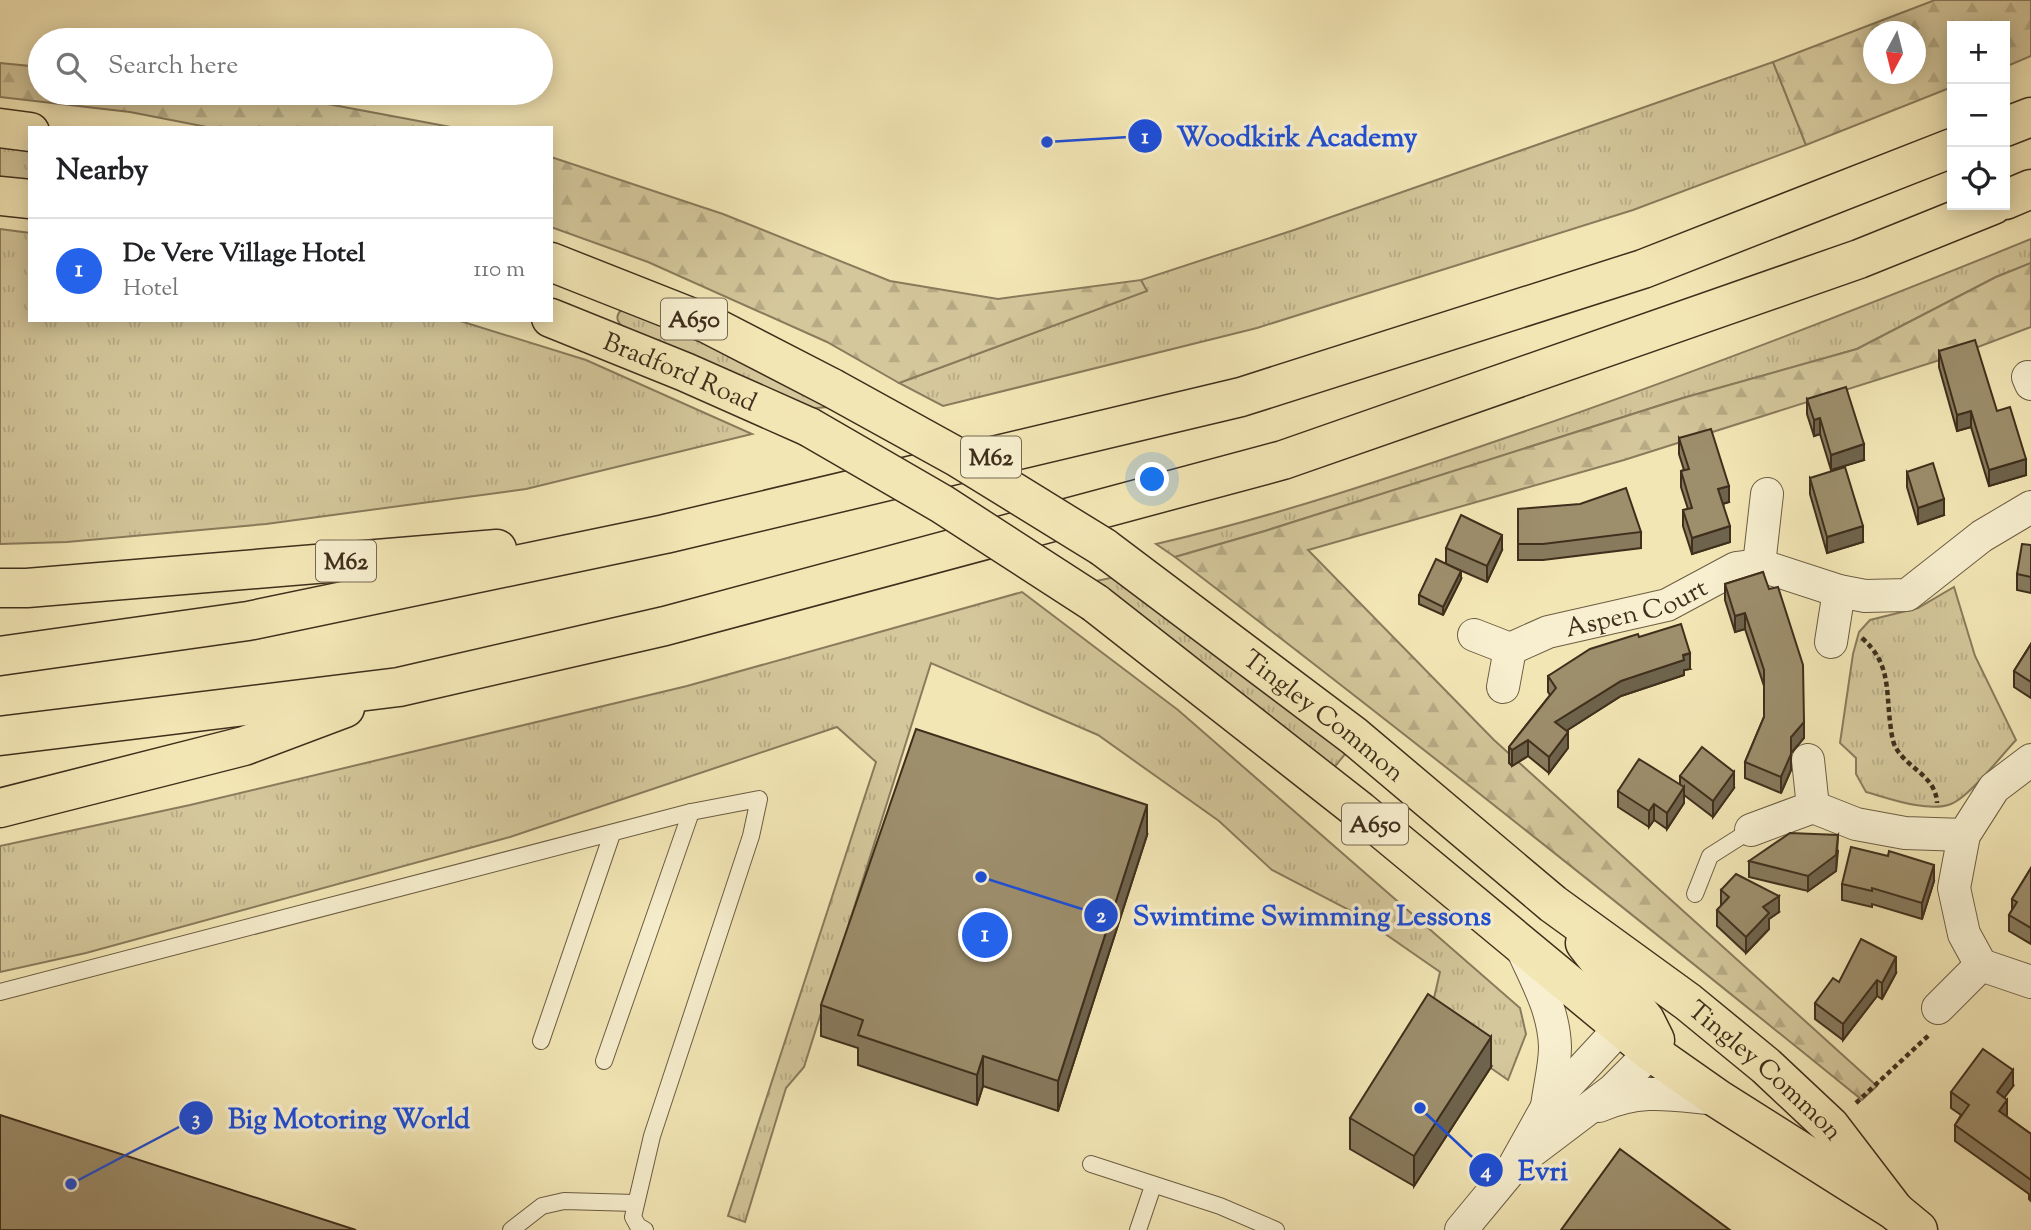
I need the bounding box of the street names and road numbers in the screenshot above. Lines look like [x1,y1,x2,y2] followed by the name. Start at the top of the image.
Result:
[661,298,727,340] road number: A650
[597,325,762,423] street label: Bradford Road
[961,436,1021,478] road number: M62
[316,540,376,582] road number: M62
[1562,571,1715,649] street label: Aspen Court
[1234,642,1412,792] street label: Tingley Common
[1342,804,1408,844] road number: A650
[1679,993,1851,1149] street label: Tingley Common

